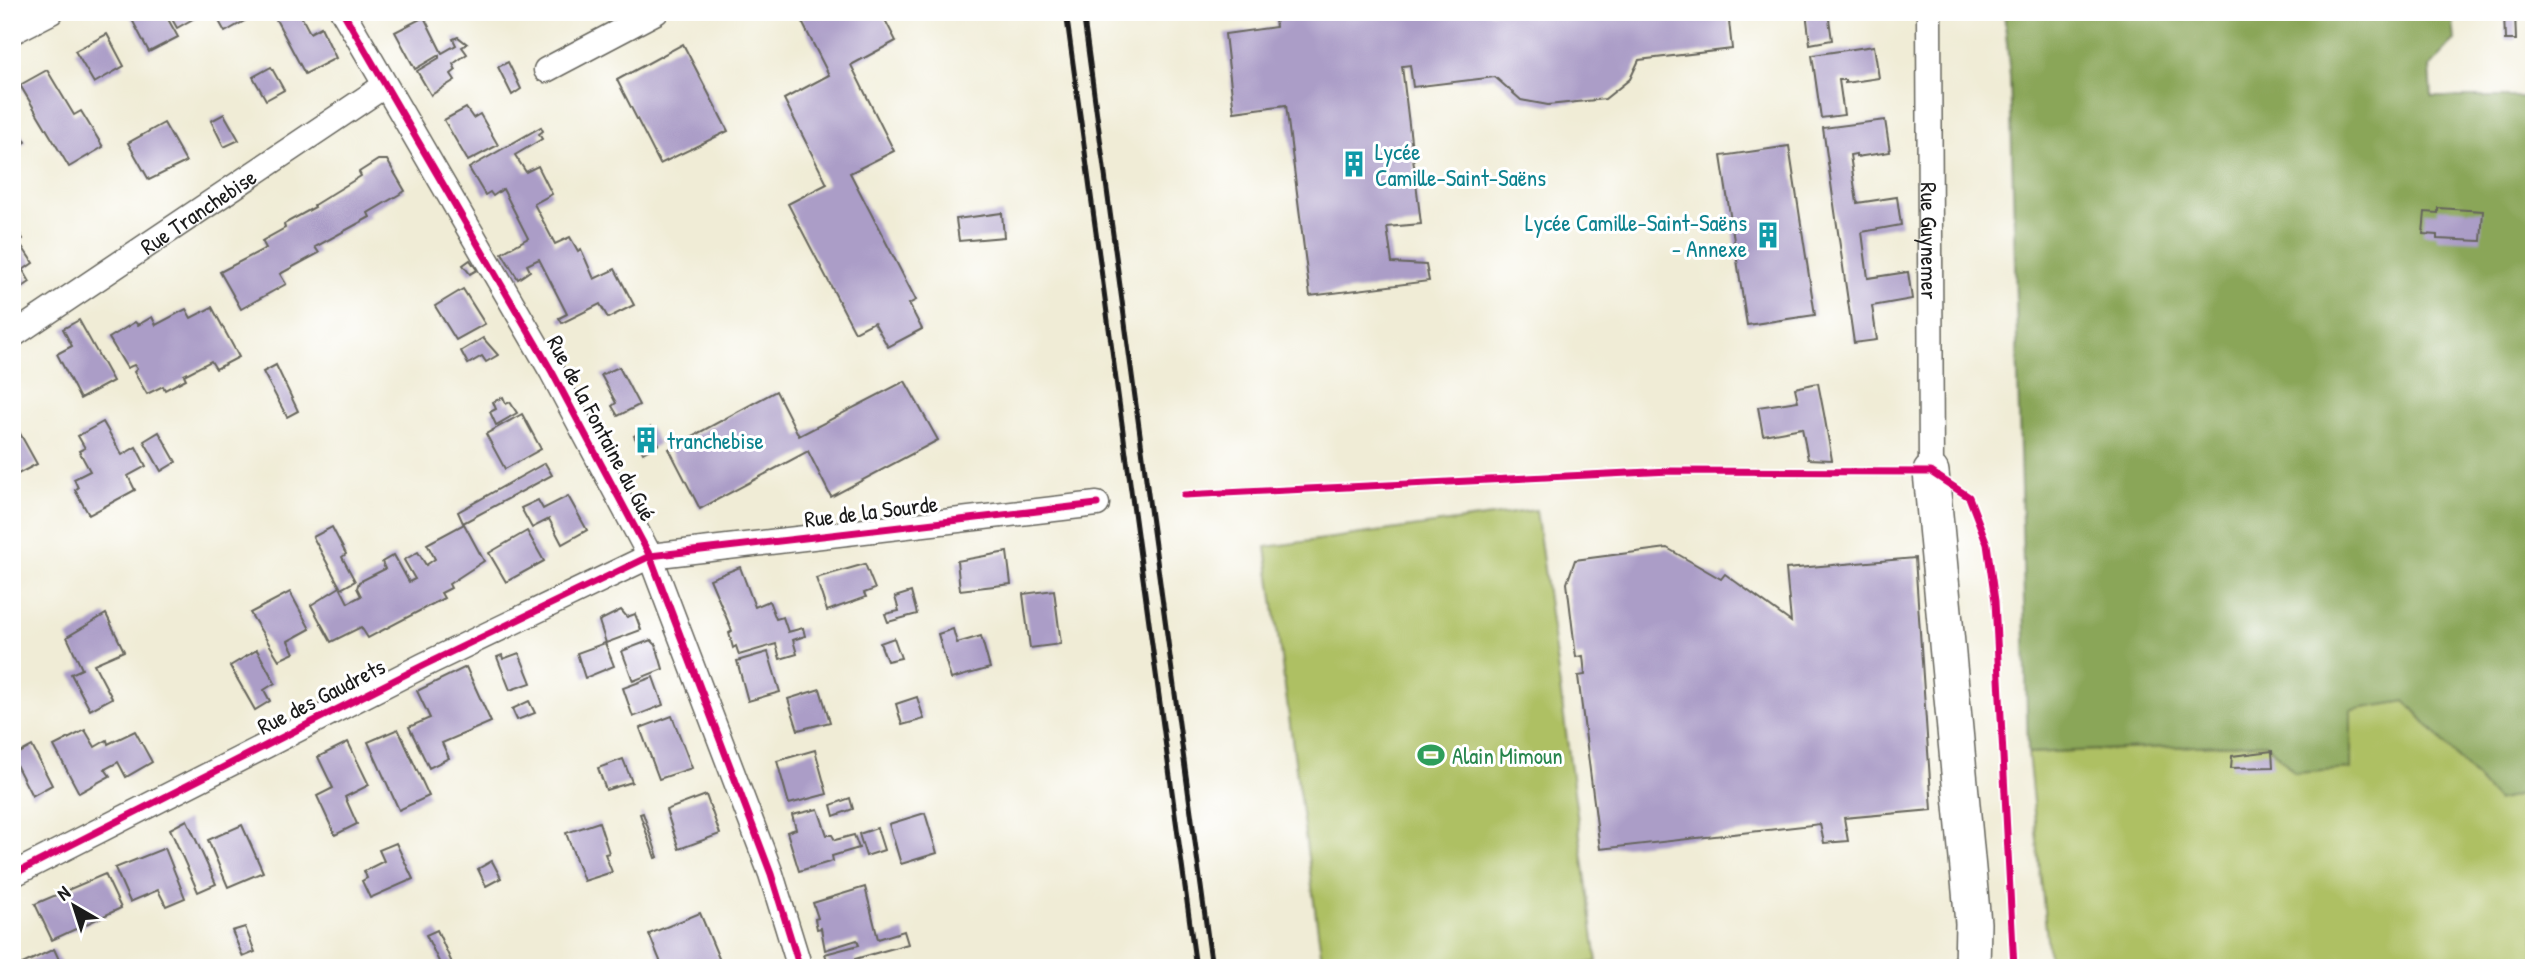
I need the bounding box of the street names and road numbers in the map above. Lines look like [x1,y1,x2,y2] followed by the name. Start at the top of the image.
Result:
[134,161,262,261] street label: Rue Tranchebise
[1914,182,1946,300] street label: Rue Guynemer
[540,330,664,526] street label: Rue de la Fontaine du Gué
[803,487,939,535] street label: Rue de la Sourde
[252,650,390,741] street label: Rue des Gaudrets

